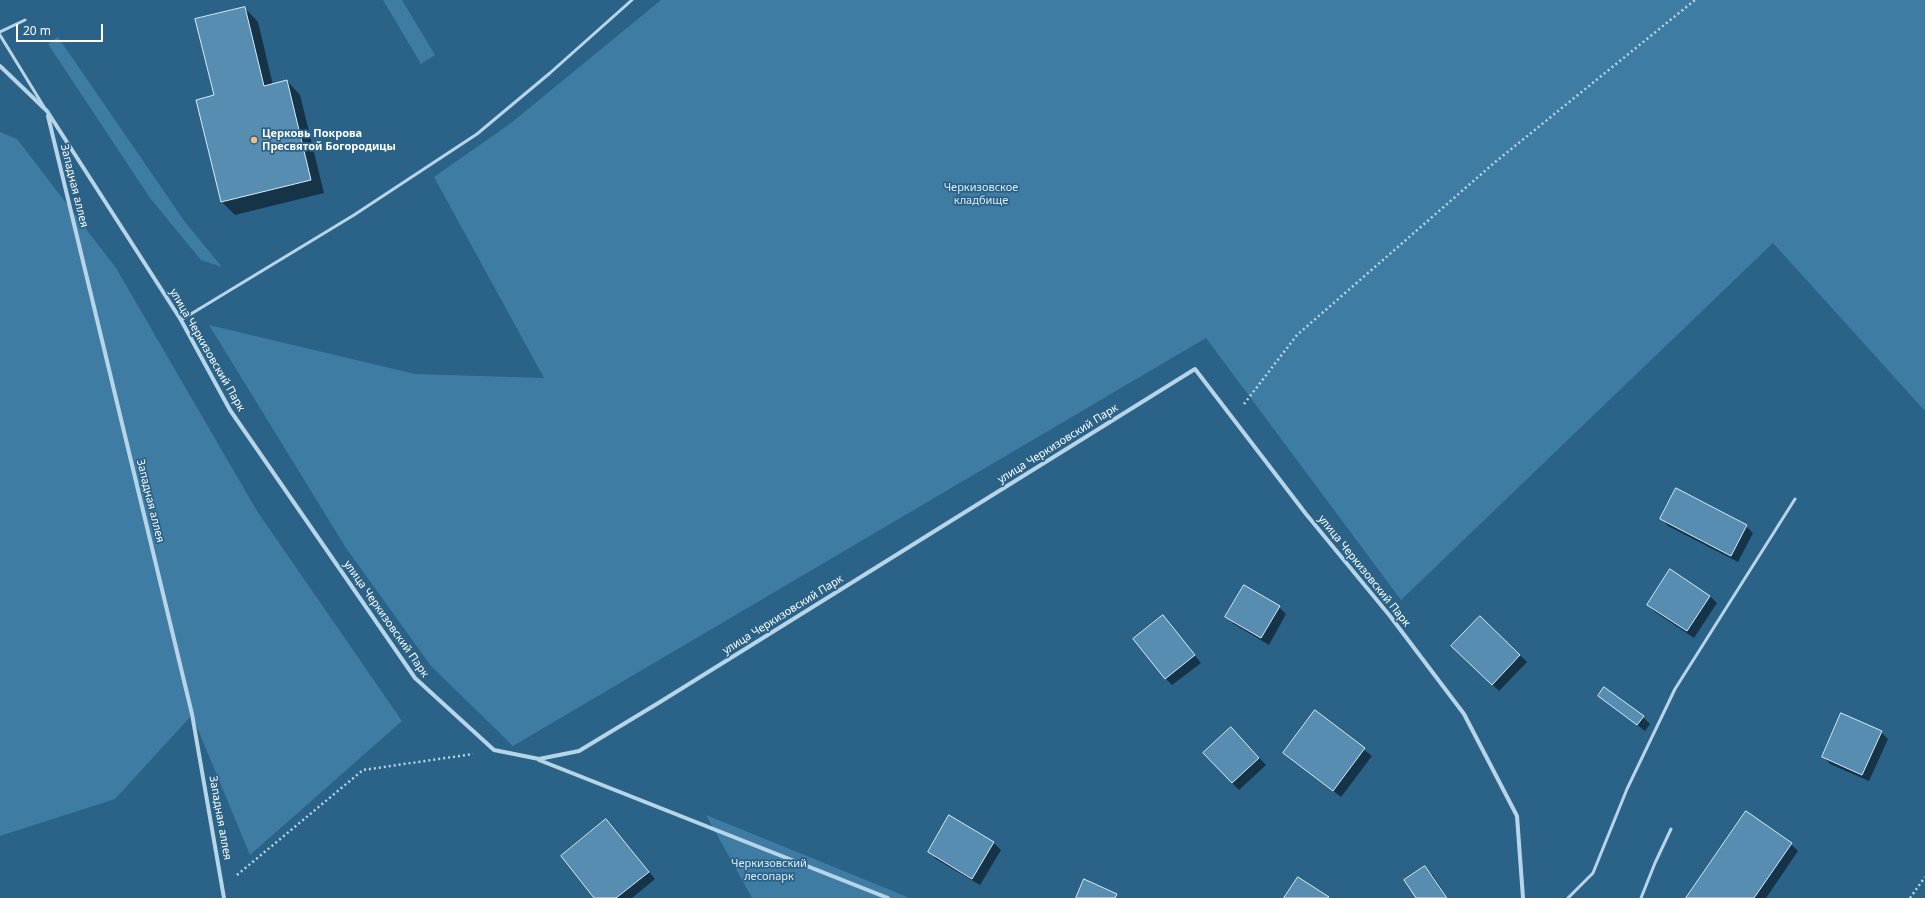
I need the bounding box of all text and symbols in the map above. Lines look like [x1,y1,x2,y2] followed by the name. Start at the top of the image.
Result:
[18,16,105,42] scale bar
[23,22,51,39] text: 20 m
[262,127,396,153] place label: Церковь Покрова Пресвятой Богородицы
[249,135,259,145] marker: Церковь Покрова Пресвятой Богородицы
[57,143,91,229] street label: Западная аллея
[944,181,1018,207] park label: Черкизовское кладбище
[166,286,248,414] street label: улица Черкизовский Парк
[995,401,1121,487] street label: улица Черкизовский Парк
[133,458,167,544] street label: Западная аллея
[1315,513,1413,629] street label: улица Черкизовский Парк
[341,558,431,680] street label: улица Черкизовский Парк
[720,572,846,658] street label: улица Черкизовский Парк
[206,775,234,861] street label: Западная аллея
[731,857,807,883] park label: Черкизовский лесопарк

